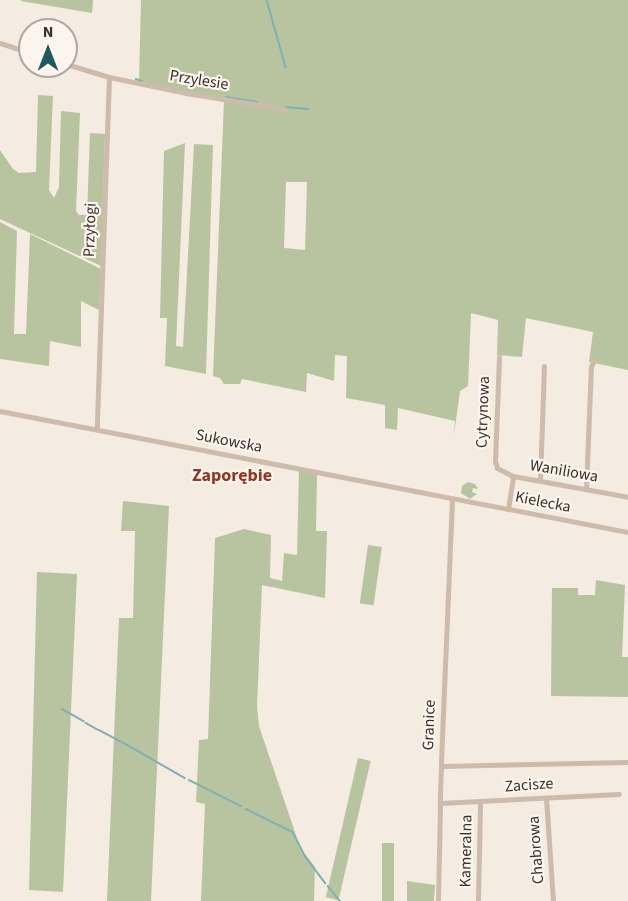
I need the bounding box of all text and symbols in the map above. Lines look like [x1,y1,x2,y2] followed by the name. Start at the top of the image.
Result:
[18,18,78,78] north arrow
[43,21,53,43] text: N
[168,66,230,94] street label: Przylesie
[79,203,101,257] street label: Przyłogi
[472,376,494,448] street label: Cytrynowa
[194,425,264,457] street label: Sukowska
[528,456,600,486] street label: Waniliowa
[192,465,272,487] district label: Zaporębie
[514,487,572,517] street label: Kielecka
[419,699,439,751] street label: Granice
[504,774,554,796] street label: Zacisze
[456,815,476,887] street label: Kameralna
[524,815,548,885] street label: Chabrowa

